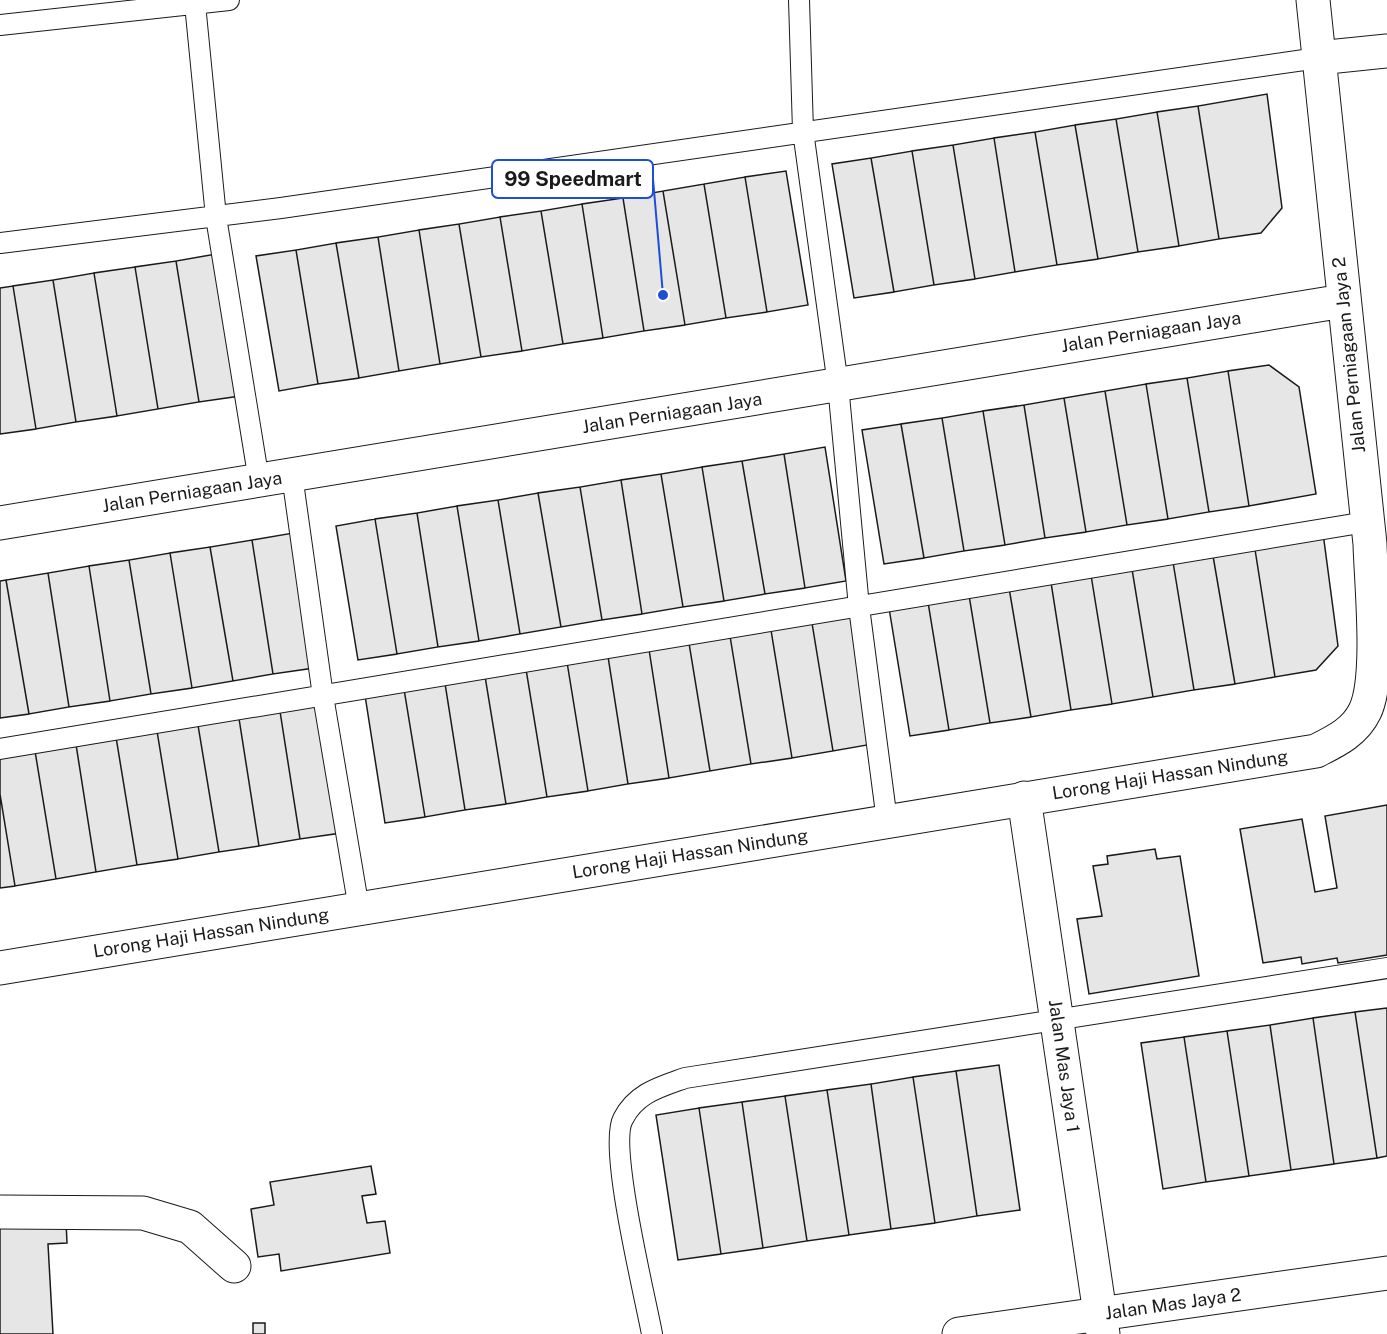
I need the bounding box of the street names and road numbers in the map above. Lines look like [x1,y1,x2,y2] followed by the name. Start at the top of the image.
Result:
[1328,256,1369,454] street label: Jalan Perniagaan Jaya 2
[1059,307,1242,356] street label: Jalan Perniagaan Jaya
[580,388,763,437] street label: Jalan Perniagaan Jaya
[100,467,283,516] street label: Jalan Perniagaan Jaya
[1050,745,1289,804] street label: Lorong Haji Hassan Nindung
[570,824,809,883] street label: Lorong Haji Hassan Nindung
[91,903,330,962] street label: Lorong Haji Hassan Nindung
[1045,998,1084,1134] street label: Jalan Mas Jaya 1
[1103,1284,1242,1323] street label: Jalan Mas Jaya 2

